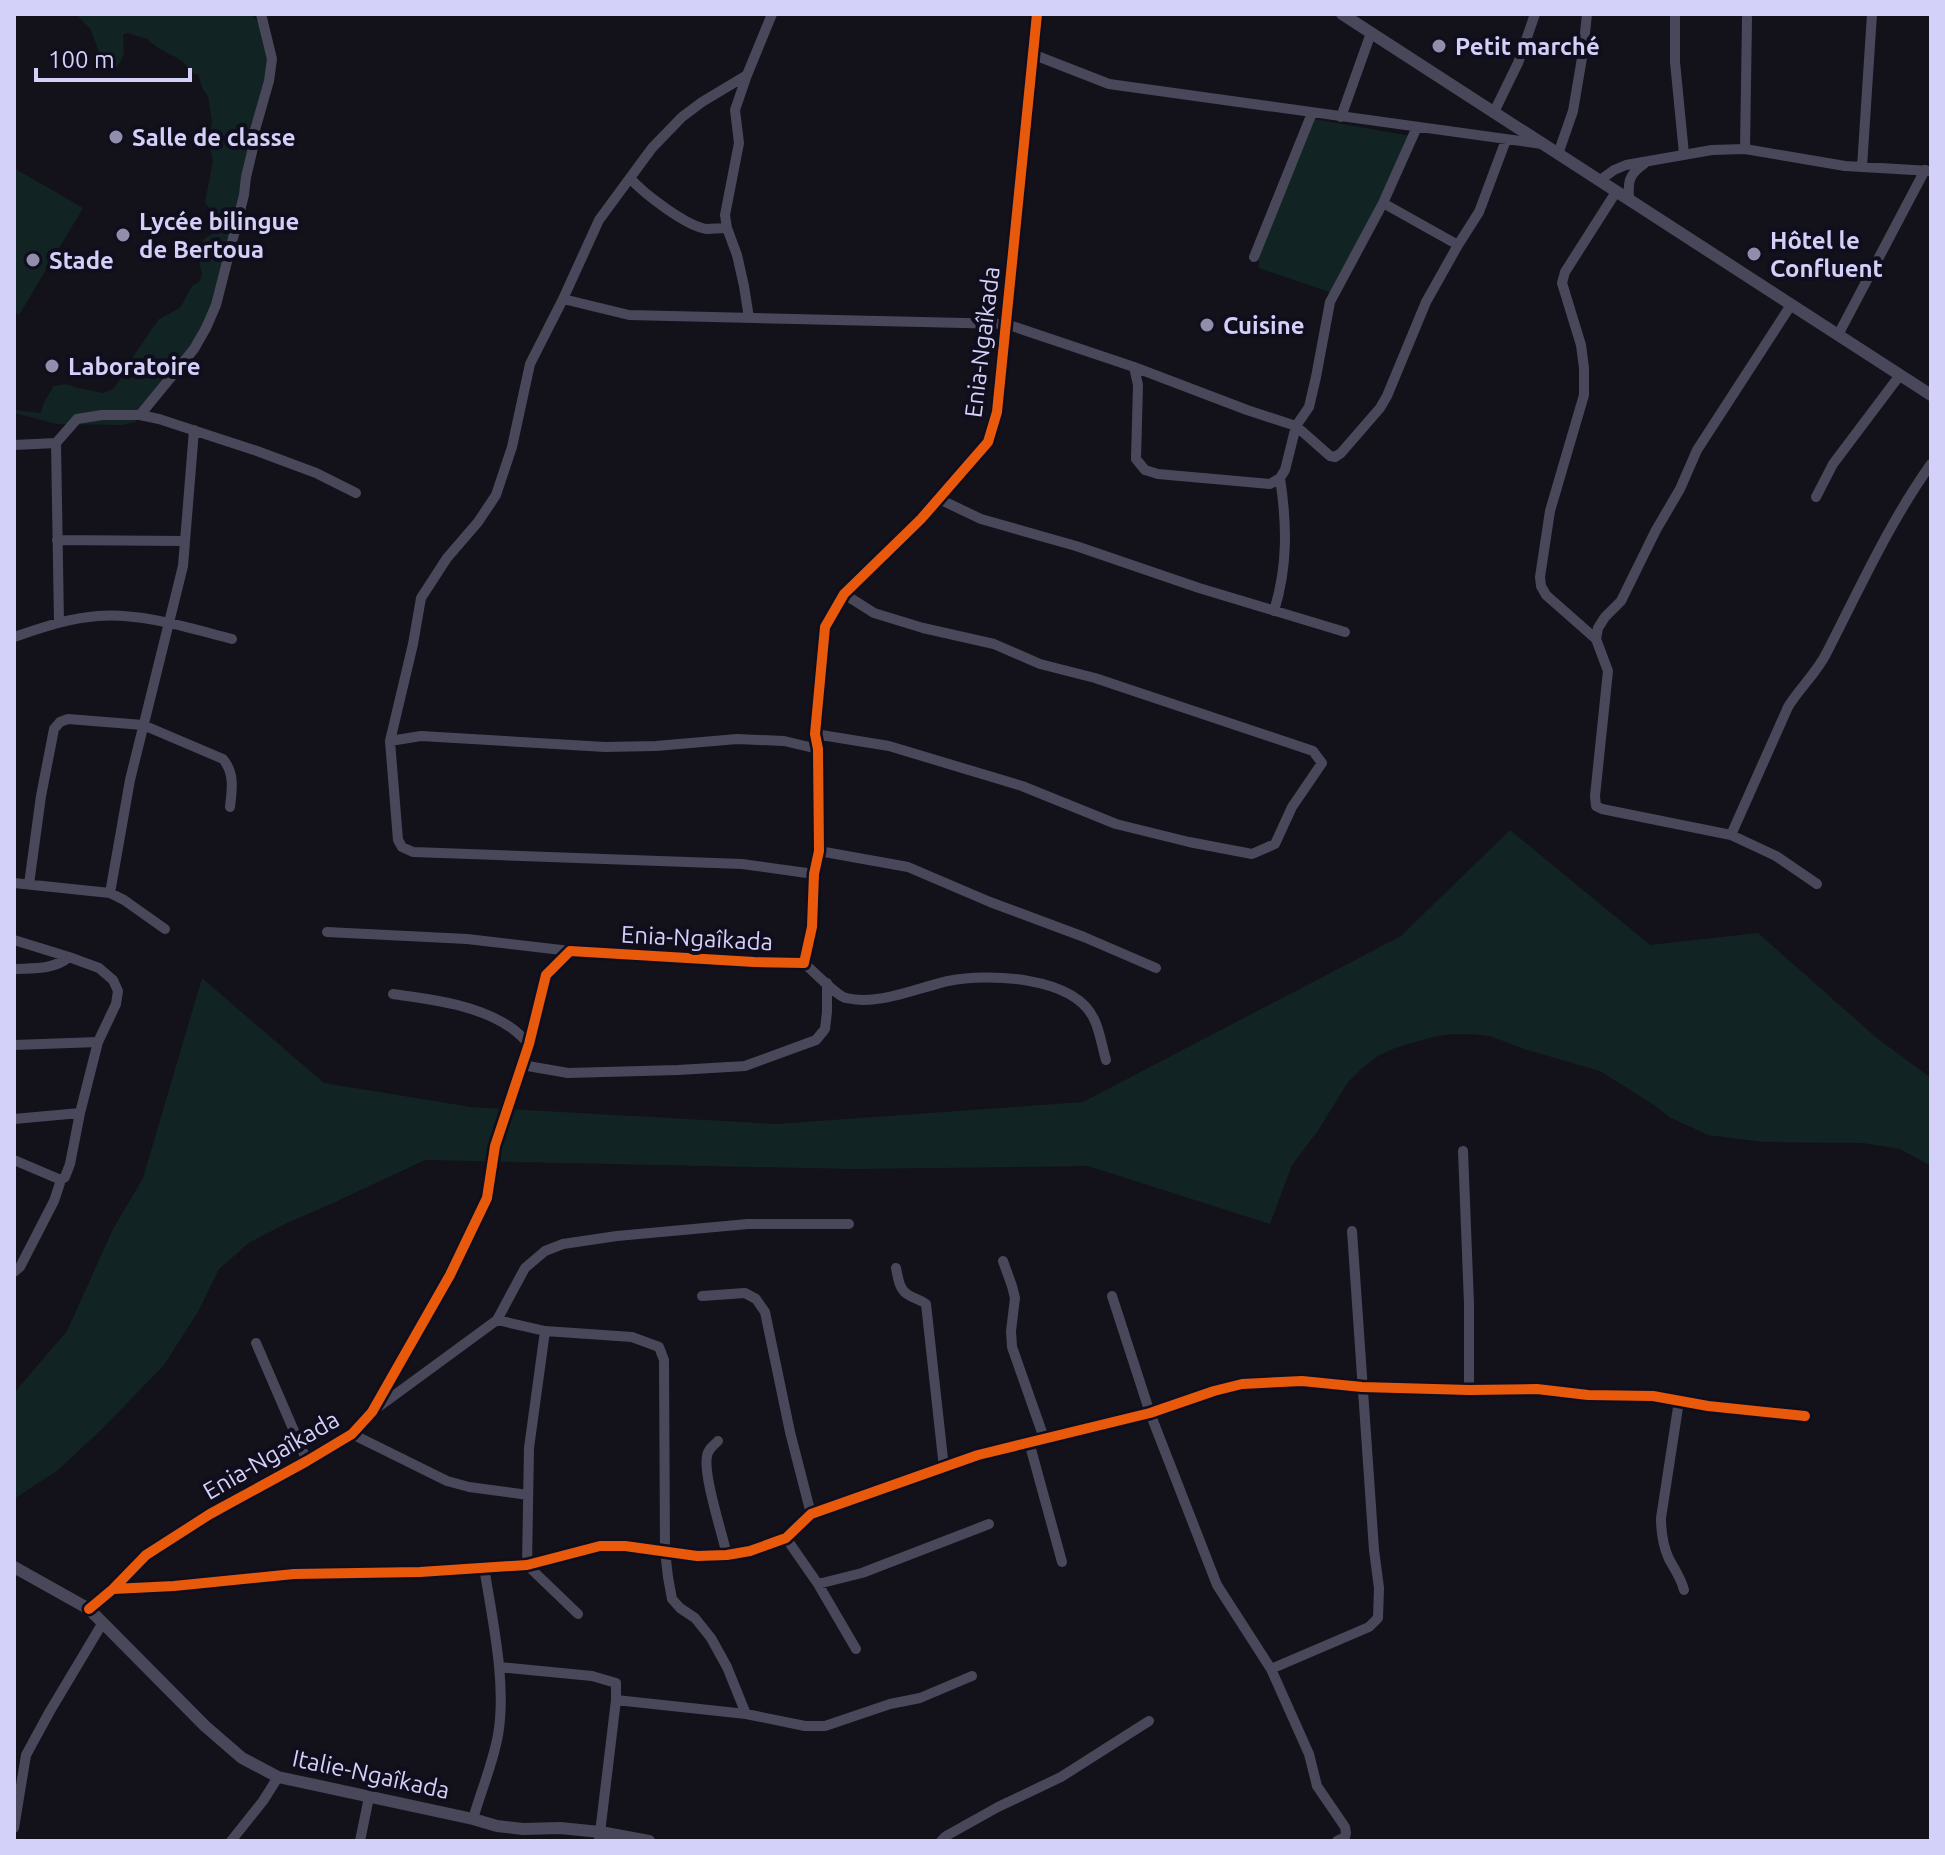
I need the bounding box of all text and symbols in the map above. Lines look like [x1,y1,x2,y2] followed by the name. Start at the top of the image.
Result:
[36,32,190,82] scale bar
[1455,33,1600,60] place label: Petit marché
[1430,37,1448,55] marker: Petit marché
[48,46,115,73] text: 100 m
[132,124,296,151] place label: Salle de classe
[107,128,125,146] marker: Salle de classe
[139,208,299,263] place label: Lycée bilingue de Bertoua
[114,226,132,244] marker: Lycée bilingue de Bertoua
[1770,227,1883,282] place label: Hôtel le Confluent
[1745,245,1763,263] marker: Hôtel le Confluent
[49,247,114,274] place label: Stade
[24,251,42,269] marker: Stade
[959,265,1005,419] street label: Enia-Ngaîkada
[1223,312,1305,339] place label: Cuisine
[1198,316,1216,334] marker: Cuisine
[68,353,201,380] place label: Laboratoire
[43,357,61,375] marker: Laboratoire
[620,921,774,955] street label: Enia-Ngaîkada
[198,1405,344,1505] street label: Enia-Ngaîkada
[290,1744,452,1804] street label: Italie-Ngaîkada

